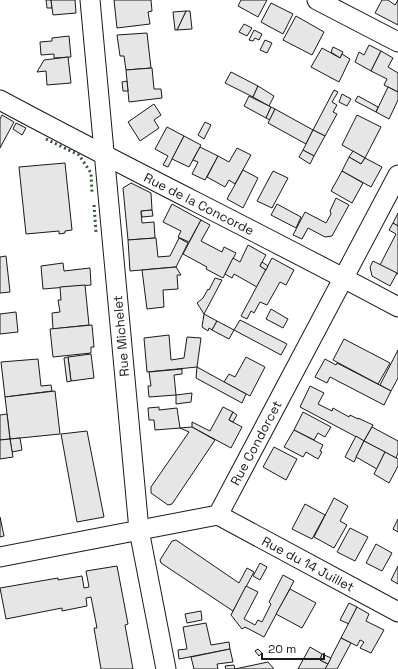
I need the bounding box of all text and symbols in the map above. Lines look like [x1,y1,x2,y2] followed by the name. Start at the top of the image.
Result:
[141,169,257,239] street label: Rue de la Concorde
[109,295,133,377] street label: Rue Michelet
[226,398,286,488] street label: Rue Condorcet
[259,533,357,595] street label: Rue du 14 Juillet
[262,635,324,661] scale bar
[268,641,296,657] text: 20 m

